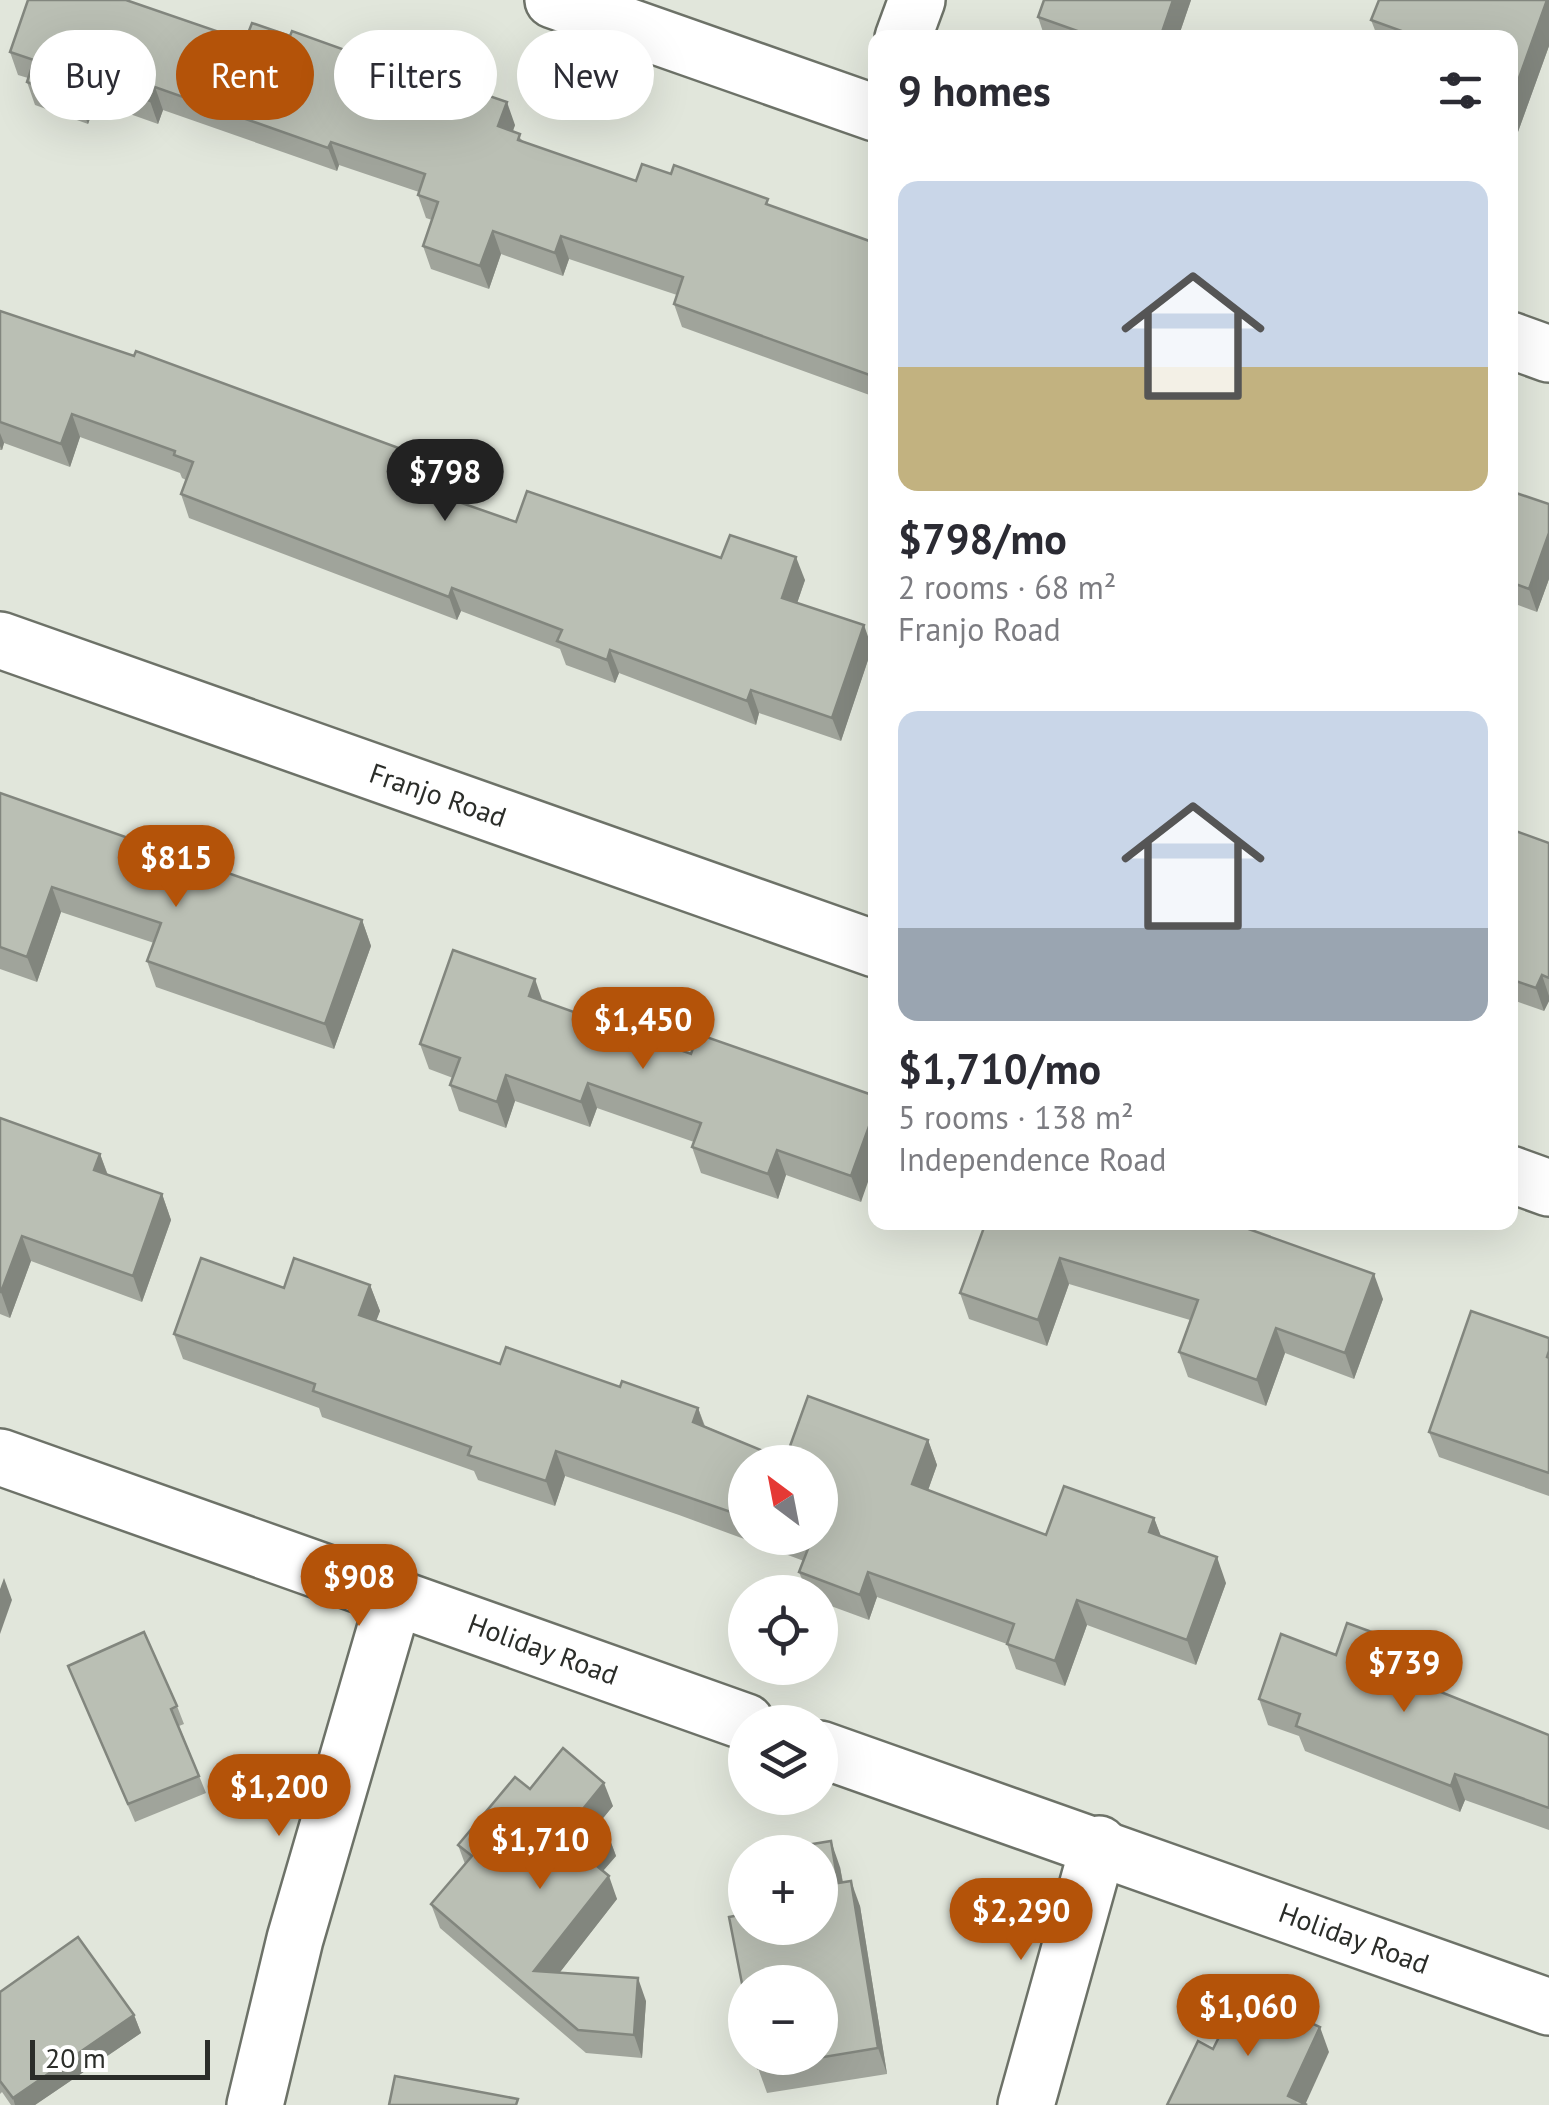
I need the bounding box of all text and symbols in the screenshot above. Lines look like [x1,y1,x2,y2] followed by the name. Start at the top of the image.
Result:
[30,30,156,120] chip: Buy
[176,30,314,120] chip: Rent
[334,30,497,120] chip: Filters
[517,30,654,120] chip: New
[898,63,1051,118] text: 9 homes
[1433,63,1488,118] icon: filters
[1103,246,1283,426] icon: home
[386,439,504,524] pin: $798
[409,450,481,492] text: $798
[898,511,1067,566] text: $798/mo
[898,566,1116,608] text: 2 rooms · 68 m²
[898,608,1061,650] text: Franjo Road
[365,754,512,835] street label: Franjo Road
[1103,776,1283,956] icon: home
[117,825,235,910] pin: $815
[140,836,212,878] text: $815
[562,987,724,1072] pin: $1,450
[594,998,692,1040] text: $1,450
[898,1041,1101,1096] text: $1,710/mo
[898,1096,1134,1138] text: 5 rooms · 138 m²
[898,1138,1167,1180] text: Independence Road
[728,1445,838,1555] north arrow
[728,1445,838,2075] map controls
[300,1544,418,1629] pin: $908
[323,1555,395,1597] text: $908
[728,1575,838,1685] button: locate
[463,1604,623,1693] street label: Holiday Road
[1345,1630,1463,1715] pin: $739
[1368,1641,1440,1683] text: $739
[728,1705,838,1815] button: layers
[198,1754,360,1839] pin: $1,200
[230,1765,328,1807] text: $1,200
[459,1807,621,1892] pin: $1,710
[491,1818,589,1860] text: $1,710
[728,1835,838,1945] button: +
[940,1878,1102,1963] pin: $2,290
[972,1889,1070,1931] text: $2,290
[1274,1893,1434,1982] street label: Holiday Road
[728,1965,838,2075] button: −
[1167,1974,1329,2059] pin: $1,060
[1199,1985,1297,2027] text: $1,060
[30,2035,210,2080] scale bar
[45,2039,106,2076] text: 20 m

